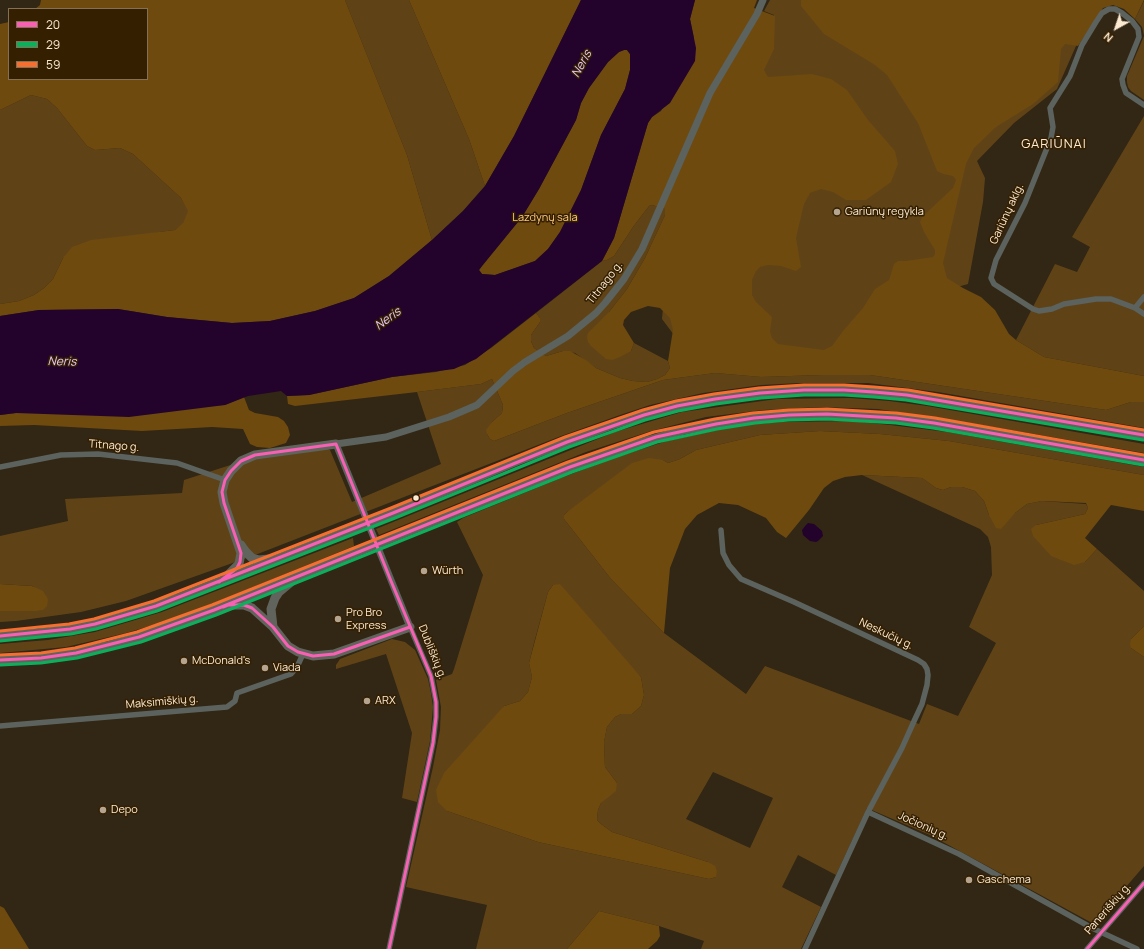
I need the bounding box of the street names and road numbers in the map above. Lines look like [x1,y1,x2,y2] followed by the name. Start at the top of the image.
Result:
[987,181,1027,247] street label: Gariūnų aklg.
[584,259,626,307] street label: Titnago g.
[88,438,140,454] street label: Titnago g.
[857,616,915,652] street label: Neskučių g.
[415,623,449,681] street label: Dubliškių g.
[125,692,199,712] street label: Maksimiškių g.
[896,809,950,843] street label: Jočionių g.
[1082,881,1134,937] street label: Paneriškių g.

